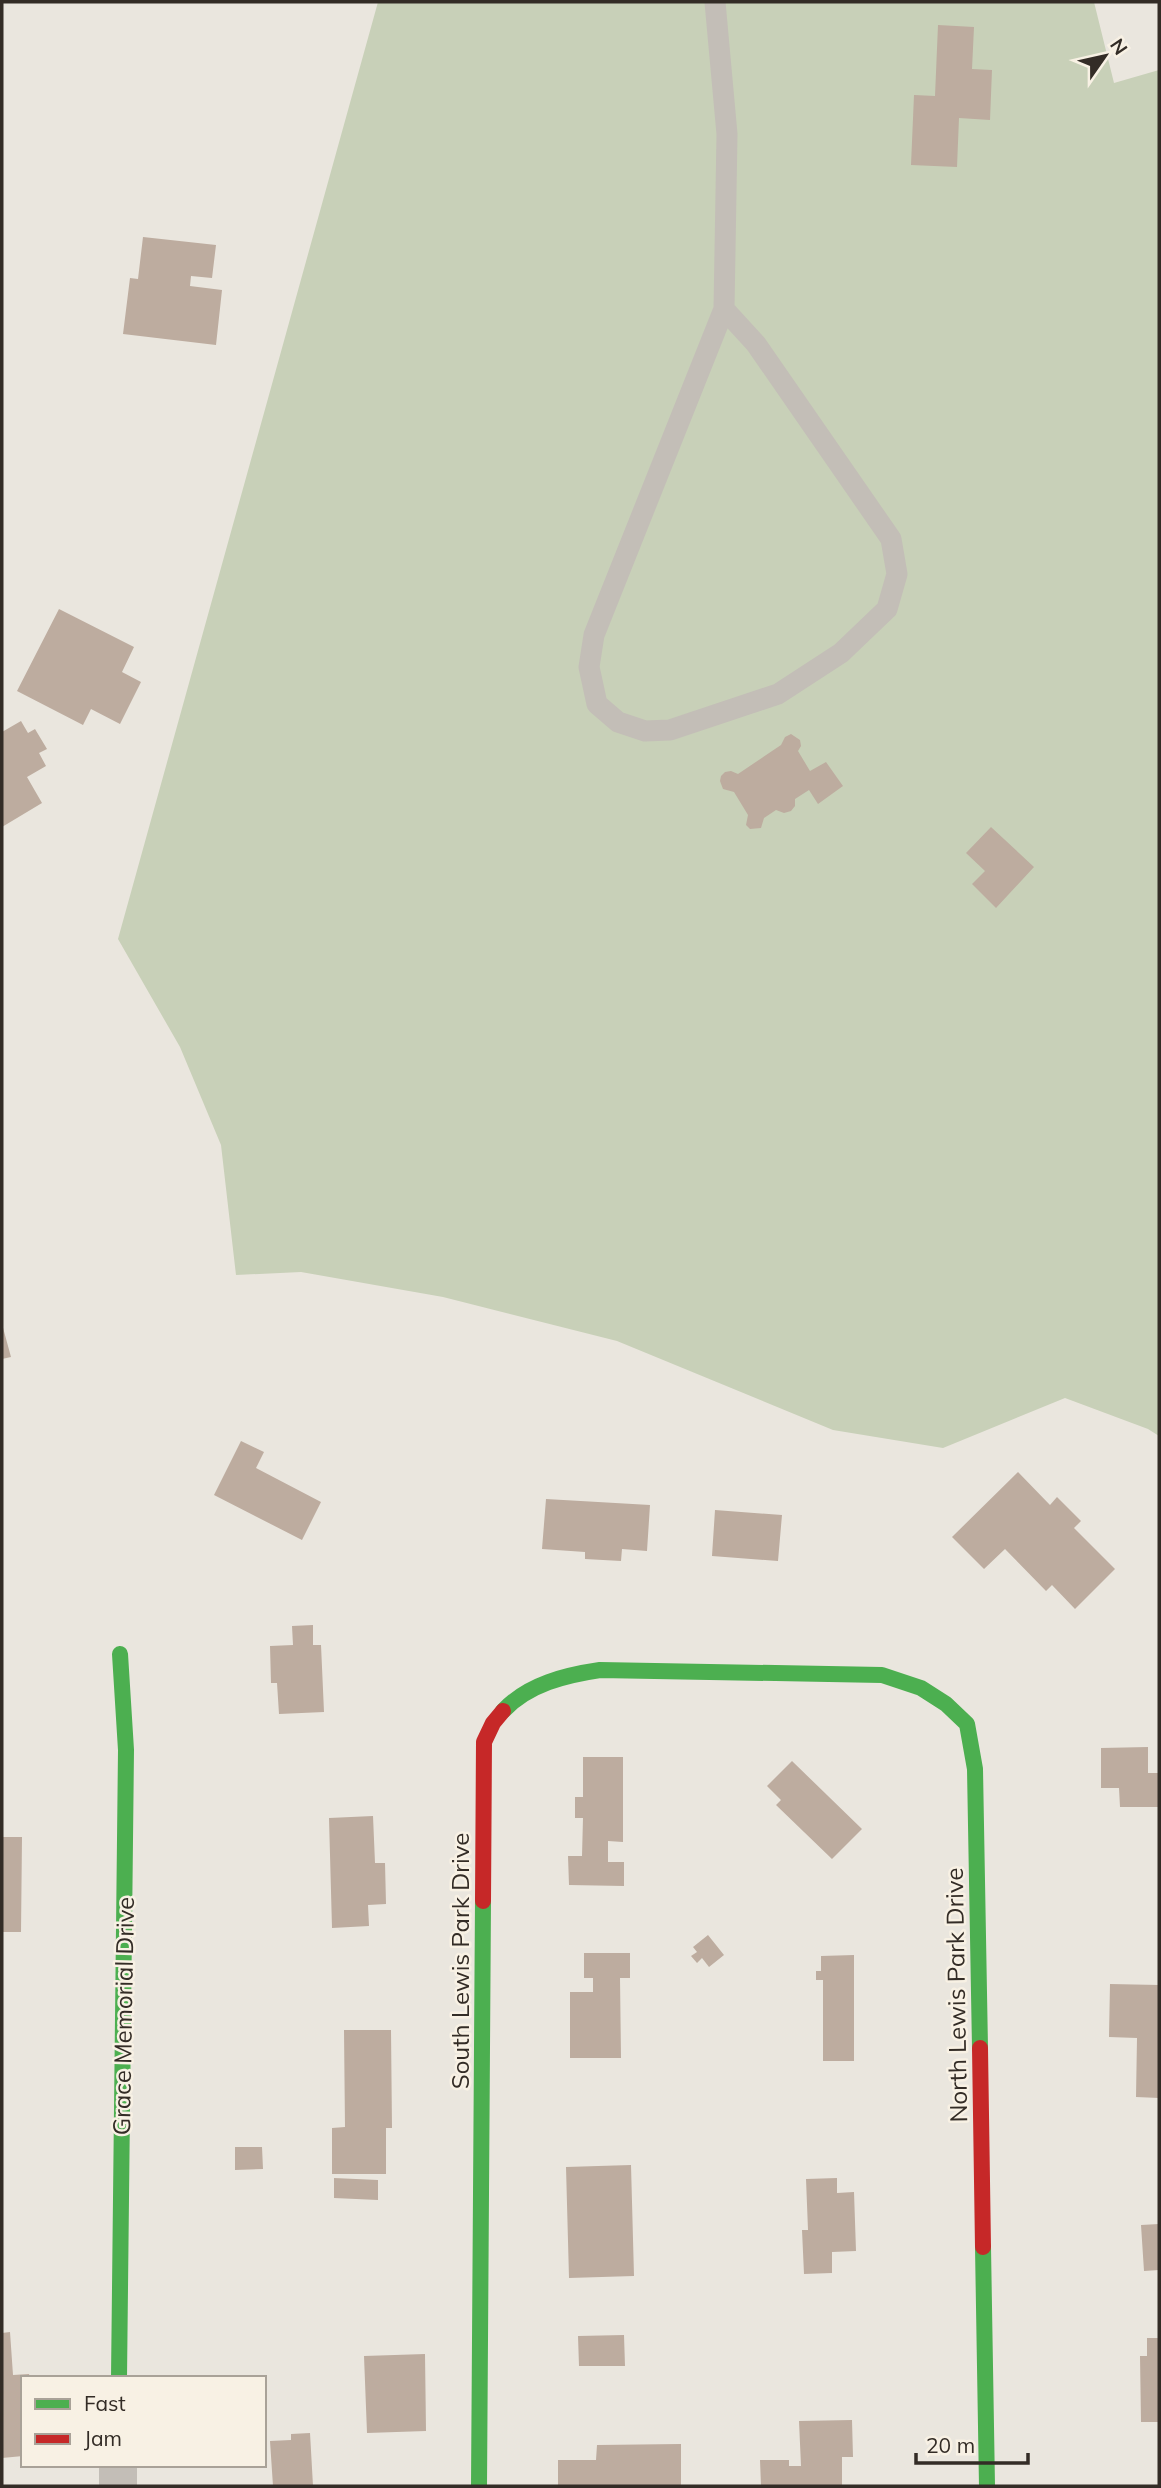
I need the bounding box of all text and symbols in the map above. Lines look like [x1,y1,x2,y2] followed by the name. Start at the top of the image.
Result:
[1070,21,1140,91] north arrow
[1105,34,1133,59] text: N
[445,1833,475,2089] street label: South Lewis Park Drive
[939,1867,973,2123] street label: North Lewis Park Drive
[106,1896,140,2136] street label: Grace Memorial Drive
[21,2376,266,2467] legend
[84,2390,126,2416] text: Fast
[916,2422,1028,2466] scale bar
[84,2425,122,2451] text: Jam
[926,2432,975,2458] text: 20 m

